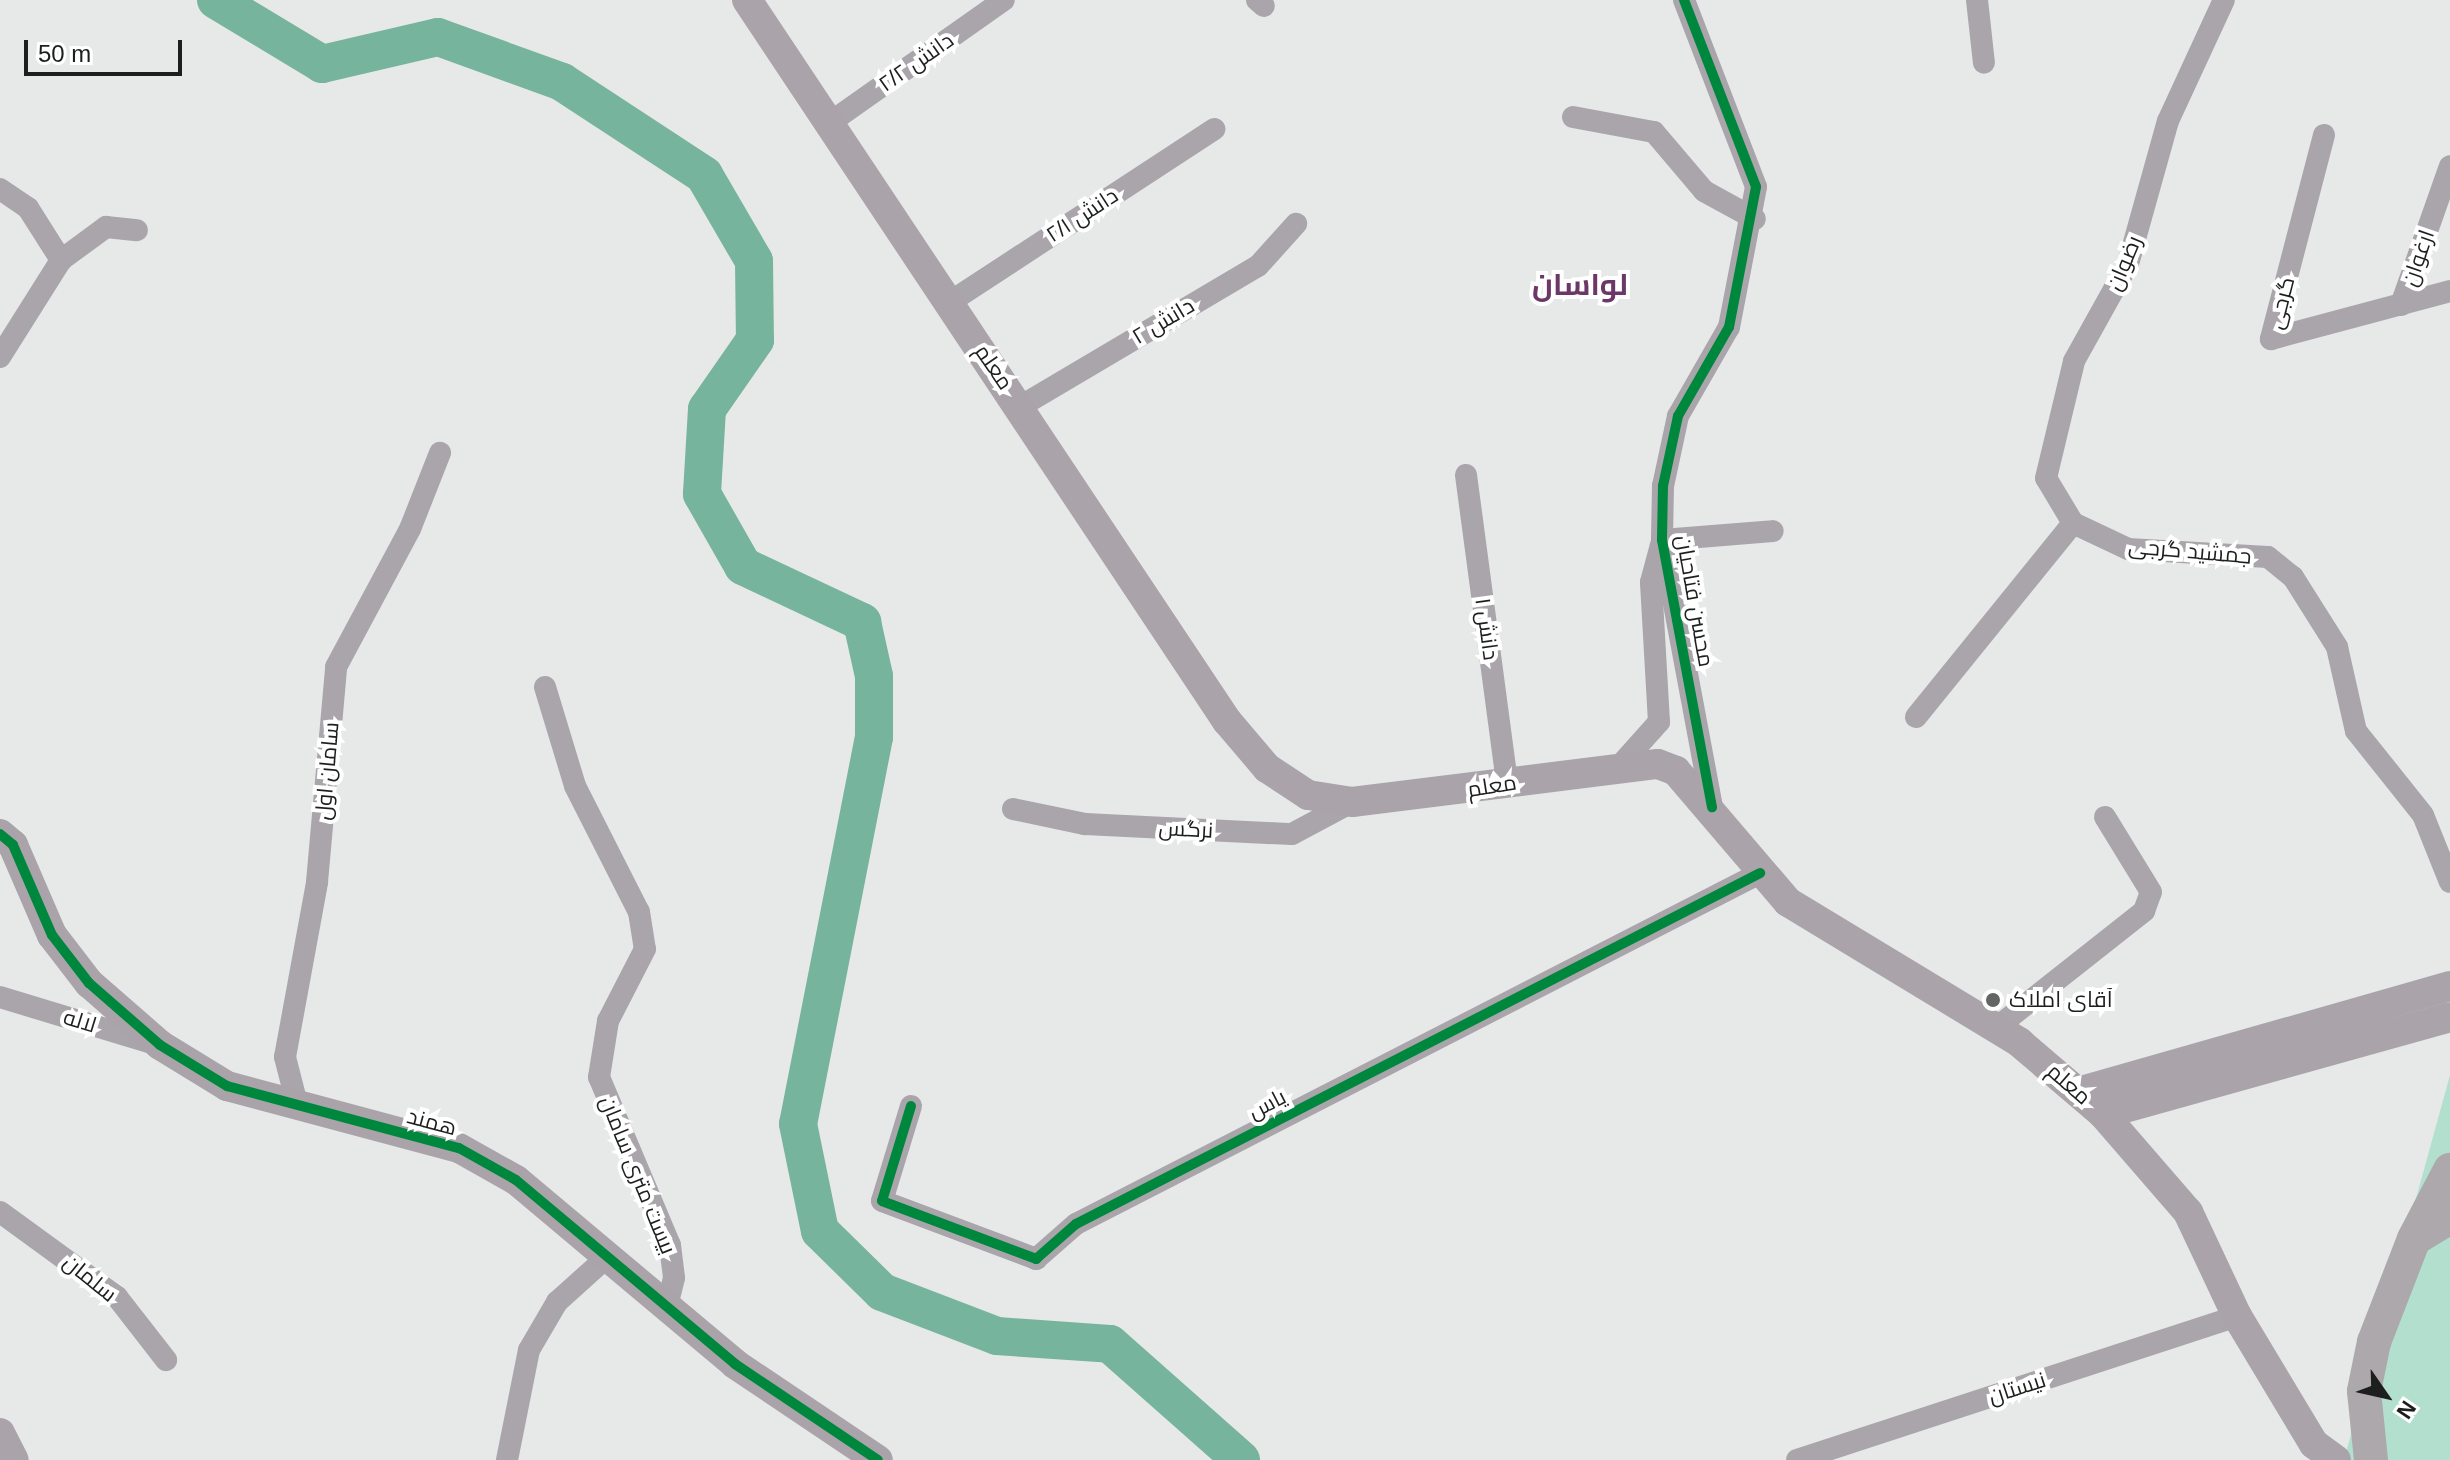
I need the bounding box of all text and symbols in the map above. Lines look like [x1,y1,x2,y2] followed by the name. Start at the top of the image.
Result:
[28,24,186,74] scale bar
[874,27,958,97] street label: دانش ۲/۲
[38,40,91,67] text: 50 m
[1041,182,1123,248] street label: دانش ۲/۱
[2396,226,2440,290] street label: ارغوان
[2101,232,2147,294] street label: رضوان
[1532,267,1628,303] district label: لواسان
[2262,274,2300,332] street label: گرجی
[1127,292,1199,350] street label: دانش ۲
[969,339,1019,395] street label: معلم
[2127,532,2253,570] street label: جمشید گرجی
[1670,533,1720,669] street label: محسن فتاحیان
[1470,596,1504,662] street label: دانش ۱
[310,721,344,821] street label: سامان اول
[1466,769,1518,803] street label: معلم
[1158,814,1214,844] street label: نرگس
[2009,987,2113,1013] place label: آقای املاک
[1984,991,2002,1009] marker: آقای املاک
[60,1004,100,1038] street label: لاله
[2042,1058,2096,1110] street label: معلم
[1244,1083,1290,1125] street label: یاس
[594,1092,682,1258] street label: بیست متری سامان
[404,1103,460,1141] street label: همند
[58,1249,122,1307] street label: سلمان
[2346,1356,2426,1436] north arrow
[1985,1366,2049,1410] street label: نیستان
[2392,1396,2421,1423] text: N

